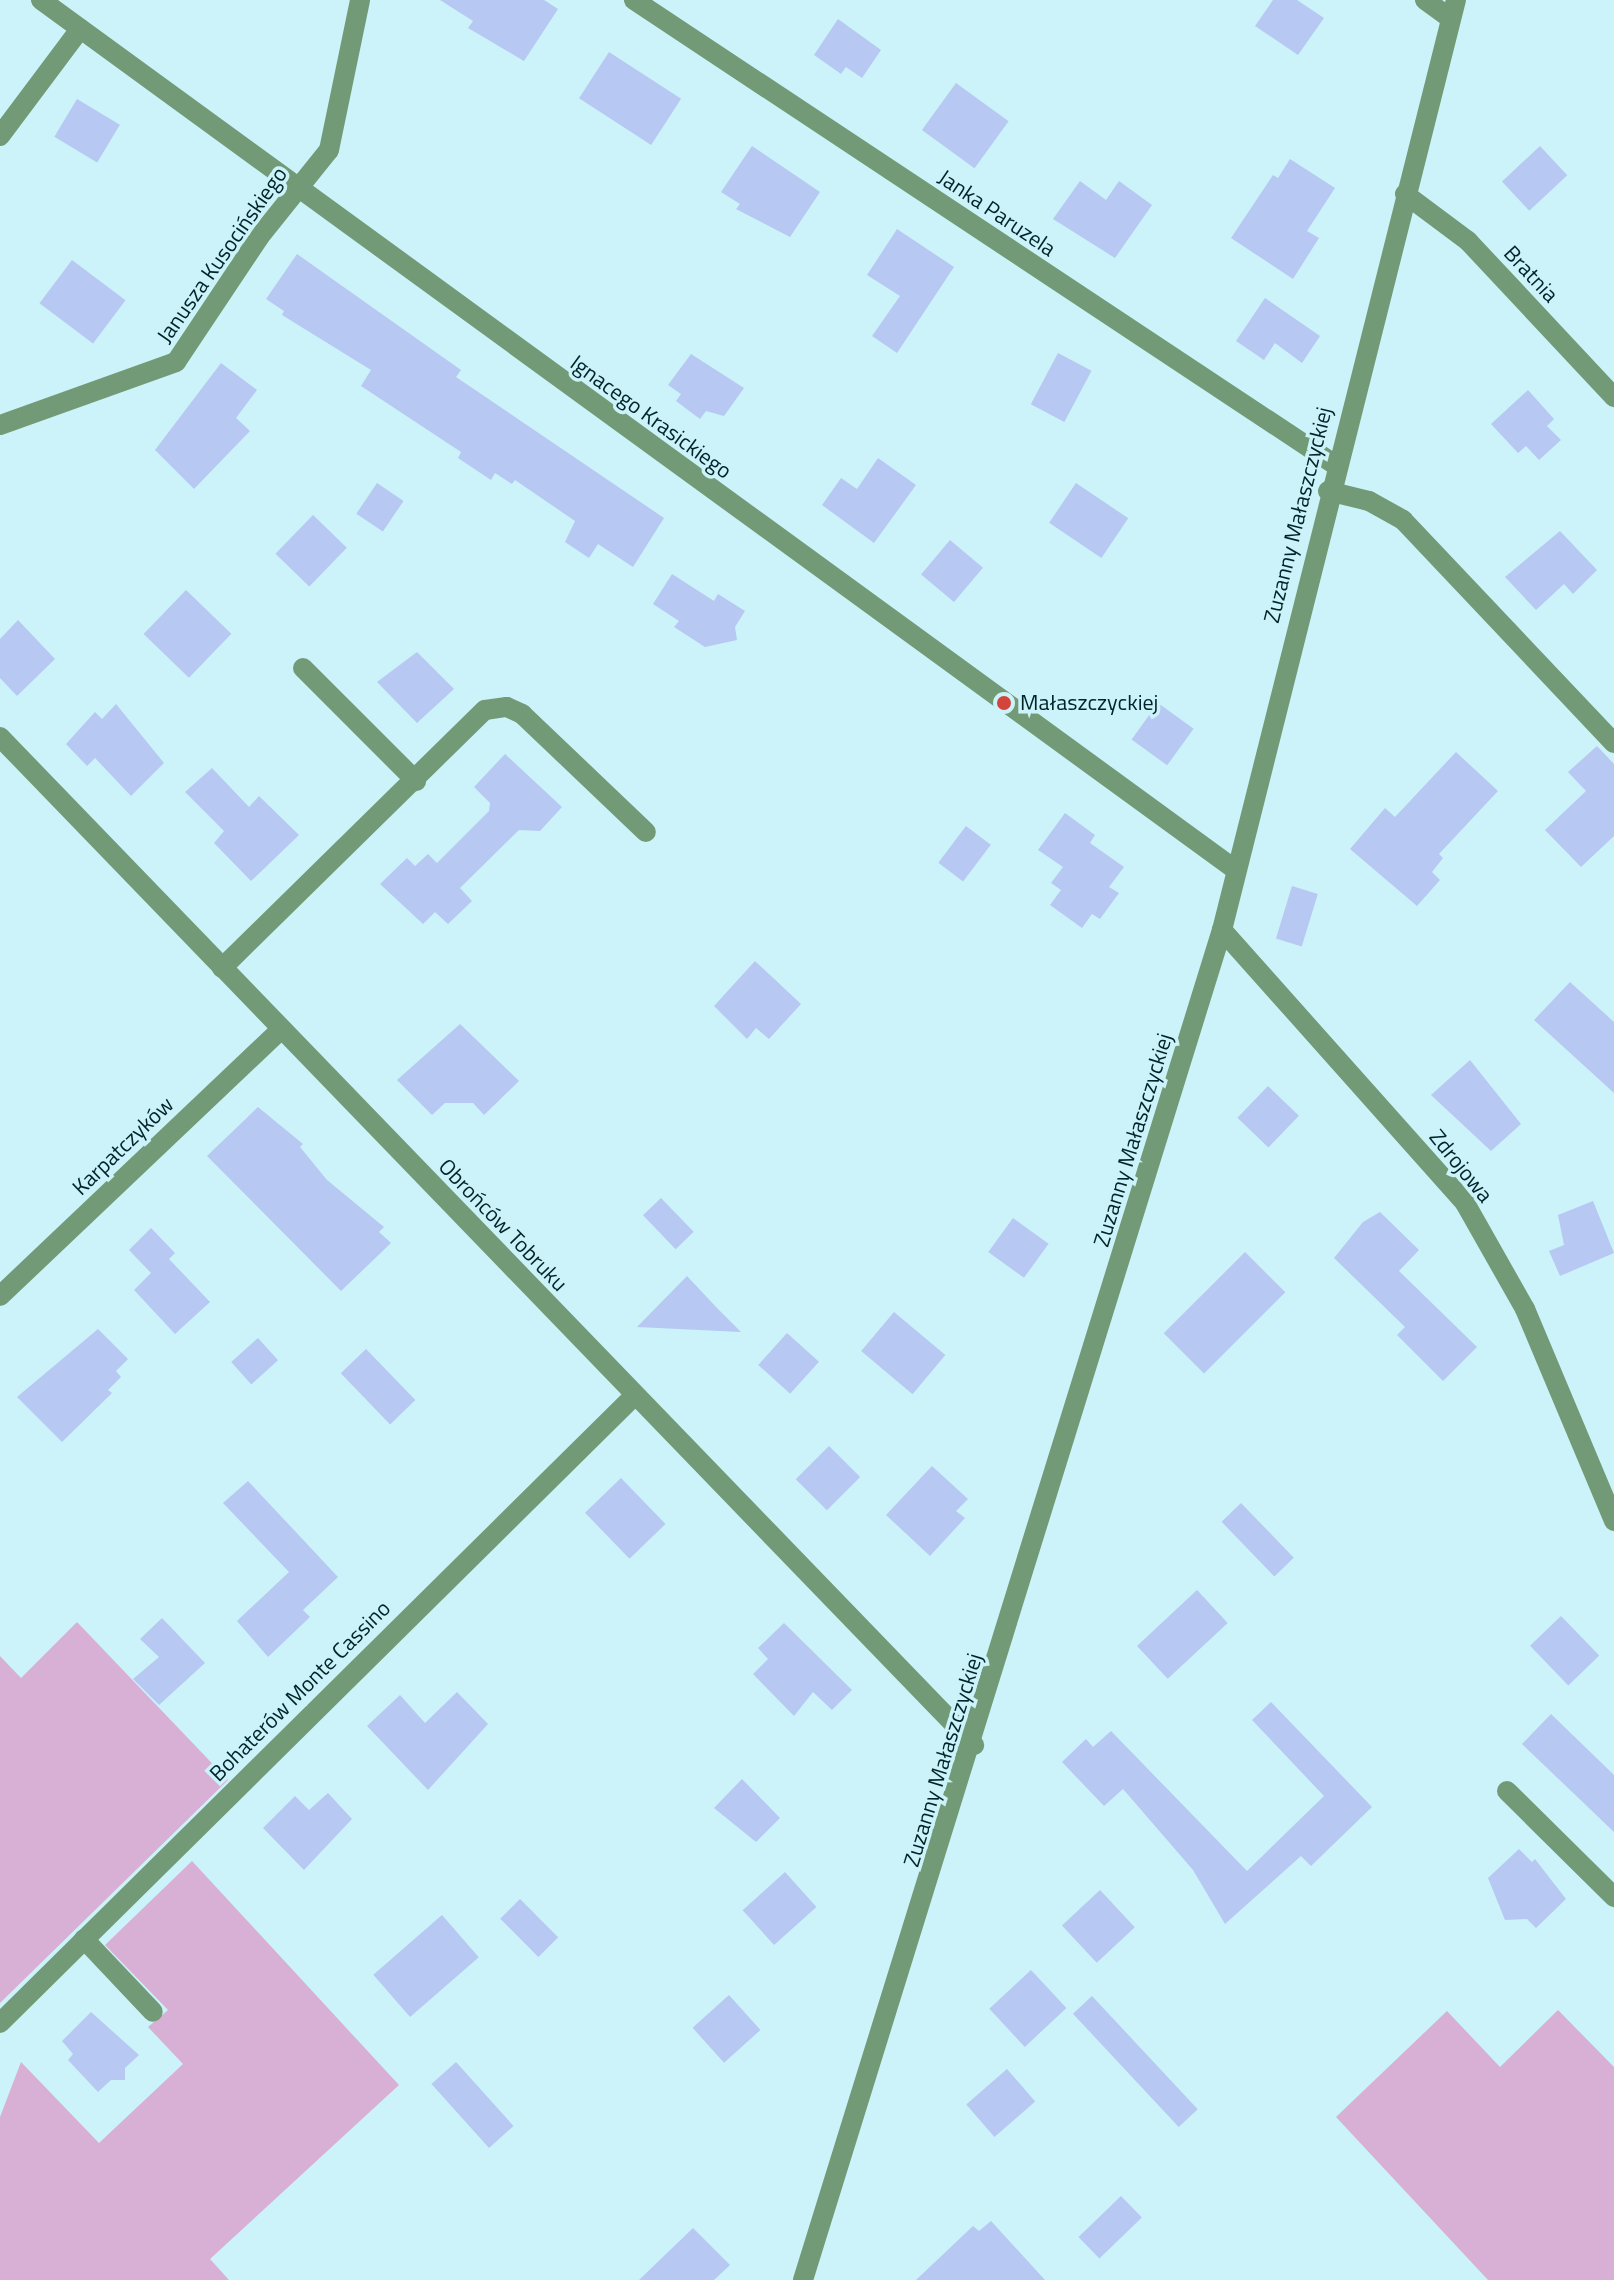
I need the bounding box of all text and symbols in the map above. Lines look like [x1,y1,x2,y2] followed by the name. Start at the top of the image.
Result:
[151,162,293,348] street label: Janusza Kusocińskiego
[933,164,1061,262] street label: Janka Paruzela
[1498,240,1564,308] street label: Bratnia
[565,350,737,484] street label: Ignacego Krasickiego
[1258,404,1338,626] street label: Zuzanny Małaszczyckiej
[1020,690,1158,716] place label: Małaszczyckiej
[995,694,1013,712] marker: Małaszczyckiej
[1088,1030,1178,1250] street label: Zuzanny Małaszczyckiej
[67,1091,179,1201] street label: Karpatczyków
[1424,1124,1498,1208] street label: Zdrojowa
[433,1153,573,1297] street label: Obrońców Tobruku
[204,1595,396,1787] street label: Bohaterów Monte Cassino
[898,1650,988,1870] street label: Zuzanny Małaszczyckiej

